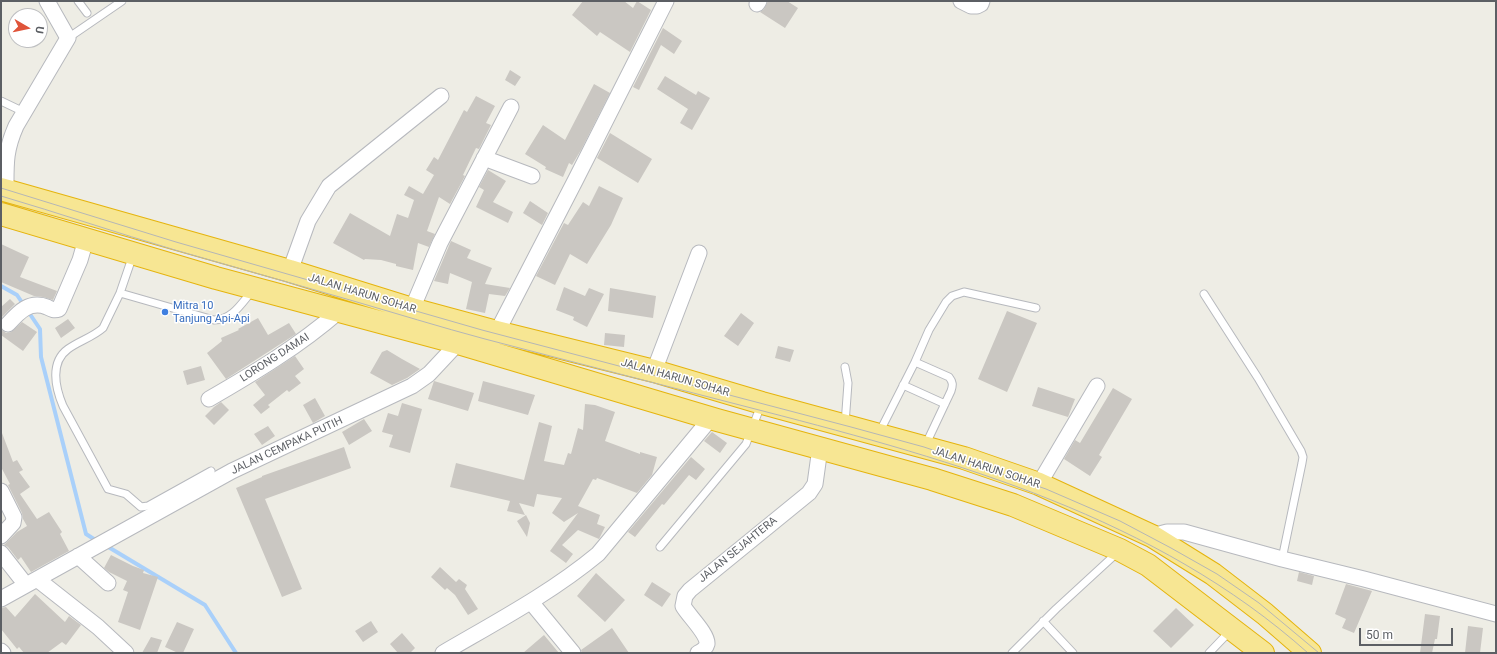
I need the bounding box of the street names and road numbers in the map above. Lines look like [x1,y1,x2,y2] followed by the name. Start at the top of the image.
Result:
[306,271,418,317] street label: JALAN HARUN SOHAR
[238,331,312,385] street label: LORONG DAMAI
[619,356,731,400] street label: JALAN HARUN SOHAR
[229,414,345,478] street label: JALAN CEMPAKA PUTIH
[930,444,1042,492] street label: JALAN HARUN SOHAR
[696,514,780,586] street label: JALAN SEJAHTERA

